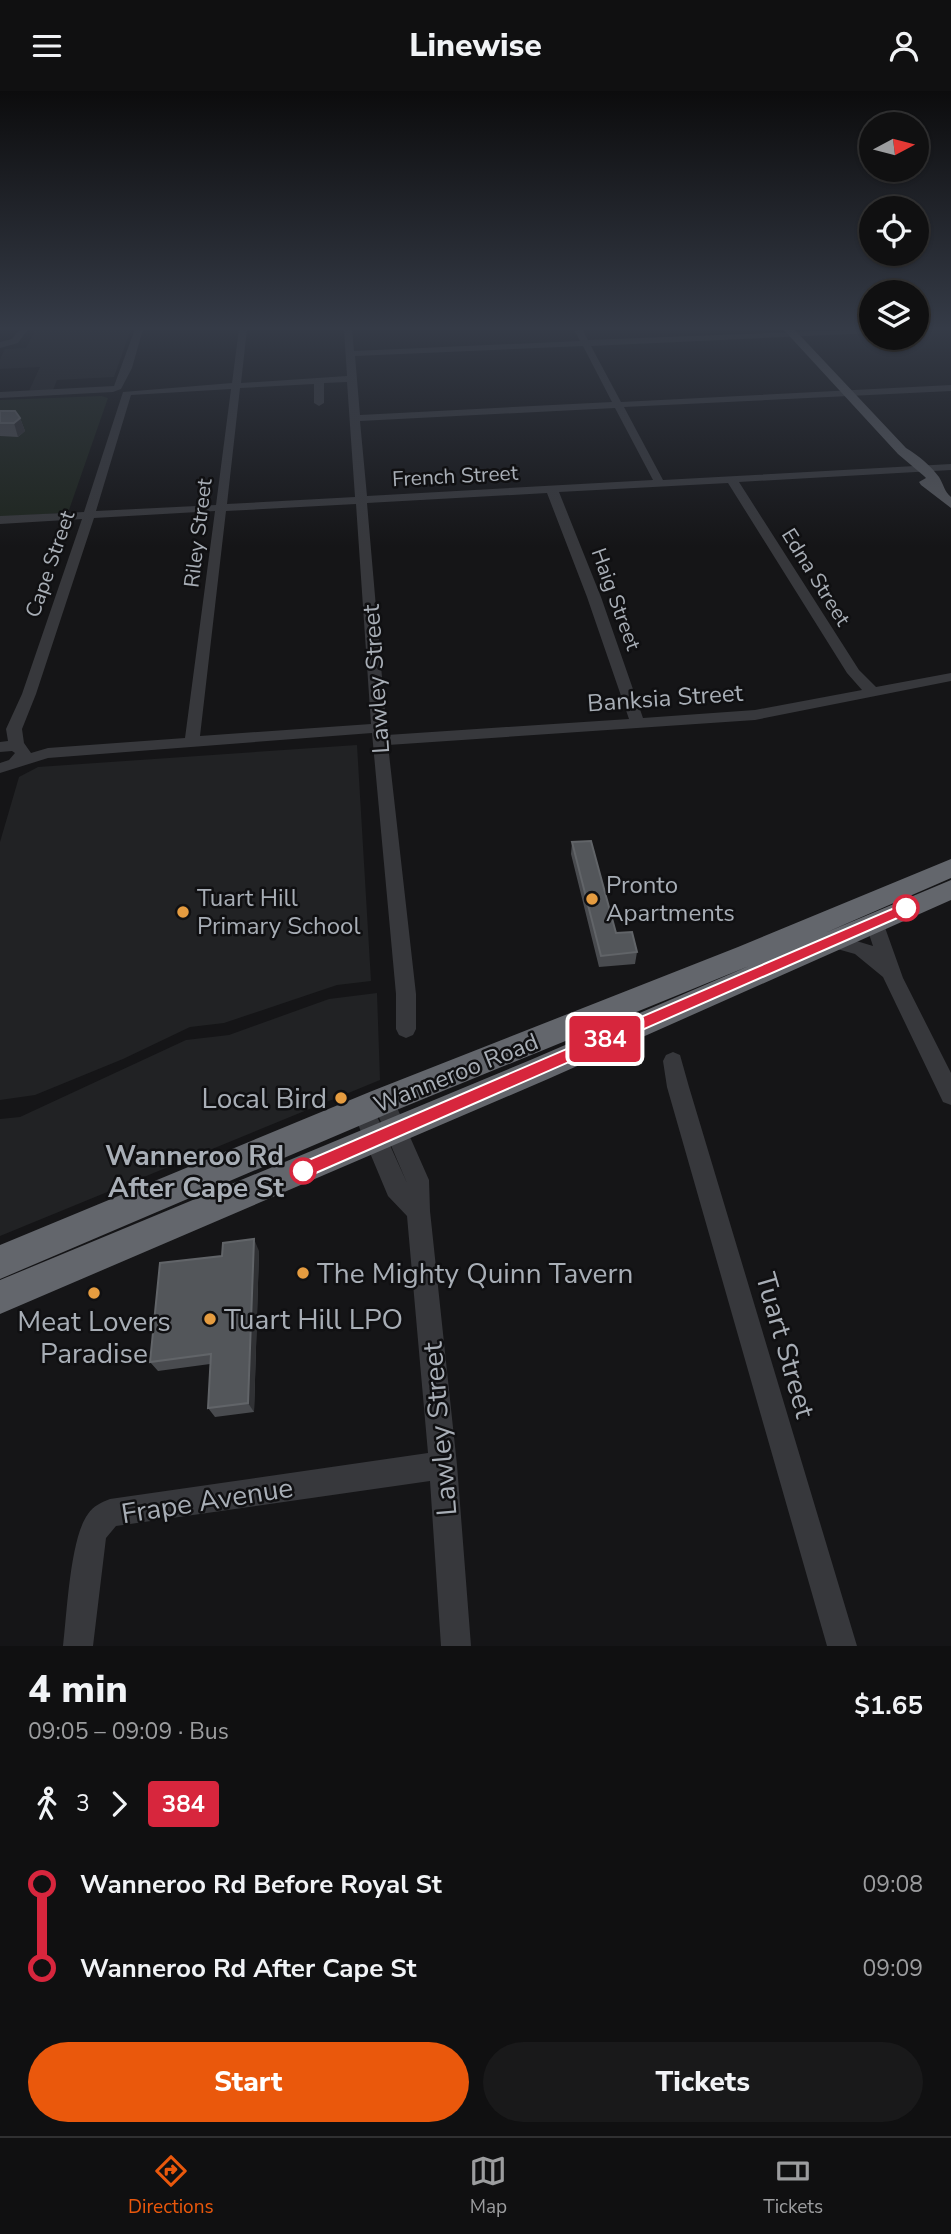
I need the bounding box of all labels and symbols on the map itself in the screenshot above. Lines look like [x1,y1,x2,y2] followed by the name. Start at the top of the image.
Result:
[859,112,929,182] north arrow
[391,459,519,493] street label: French Street
[177,476,219,589] street label: Riley Street
[19,506,82,621] street label: Cape Street
[775,523,857,632] street label: Edna Street
[585,544,648,655] street label: Haig Street
[355,603,397,755] street label: Lawley Street
[586,677,744,719] street label: Banksia Street
[606,869,735,929] place label: Pronto Apartments
[197,882,361,942] place label: Tuart Hill Primary School
[584,891,600,907] marker: Pronto Apartments
[893,895,919,921] unlabelled marker
[175,904,191,920] marker: Tuart Hill Primary School
[565,1016,645,1062] line badge: 384
[369,1025,543,1121] street label: Wanneroo Road
[202,1080,327,1118] place label: Local Bird
[333,1090,349,1106] marker: Local Bird
[105,1137,284,1207] place label: Wanneroo Rd After Cape St
[290,1158,316,1184] marker: Wanneroo Rd After Cape St
[317,1255,633,1293] place label: The Mighty Quinn Tavern
[295,1265,311,1281] marker: The Mighty Quinn Tavern
[746,1268,824,1423] street label: Tuart Street
[86,1285,102,1301] marker: Meat Lovers Paradise
[224,1301,403,1339] place label: Tuart Hill LPO
[17,1303,171,1373] place label: Meat Lovers Paradise
[202,1311,218,1327] marker: Tuart Hill LPO
[413,1340,467,1517] street label: Lawley Street
[119,1469,296,1533] street label: Frape Avenue

